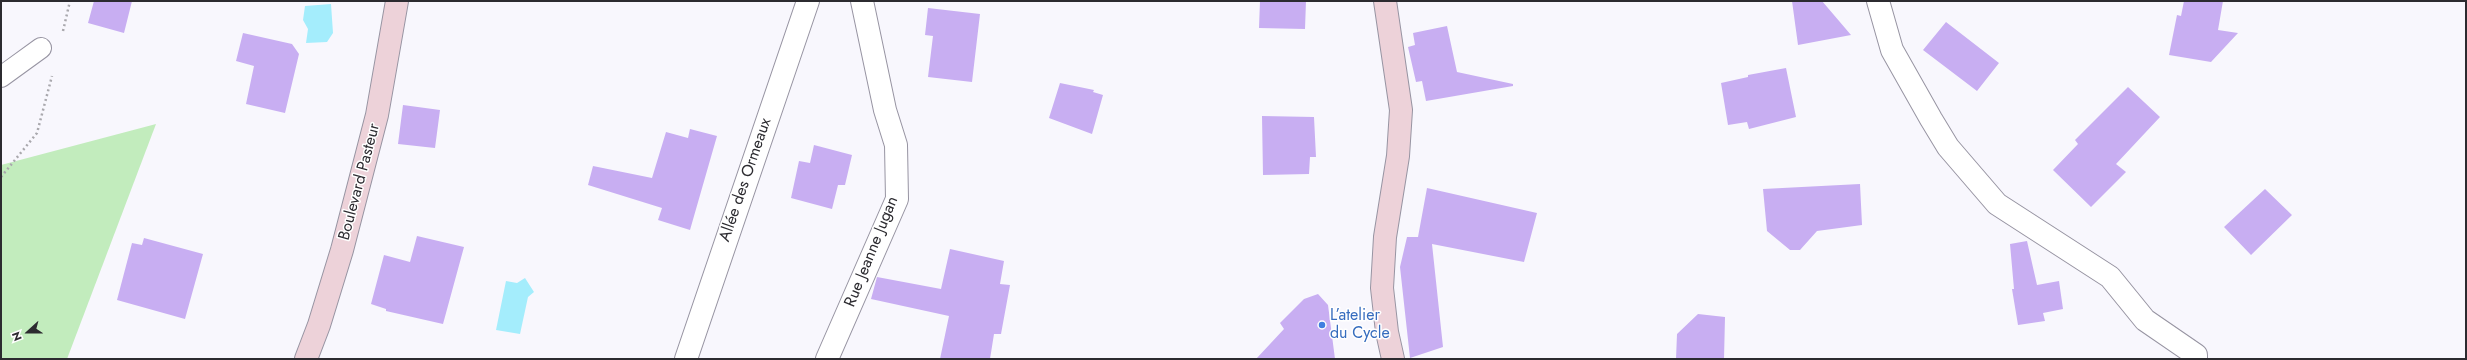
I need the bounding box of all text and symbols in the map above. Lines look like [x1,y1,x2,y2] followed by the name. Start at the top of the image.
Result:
[716,116,776,244] street label: Allée des Ormeaux
[335,121,385,243] street label: Boulevard Pasteur
[841,194,903,310] street label: Rue Jeanne Jugan
[1330,306,1390,344] place label: L’atelier du Cycle
[8,312,48,352] north arrow
[1317,320,1327,330] marker: L’atelier du Cycle
[8,329,26,343] text: N

